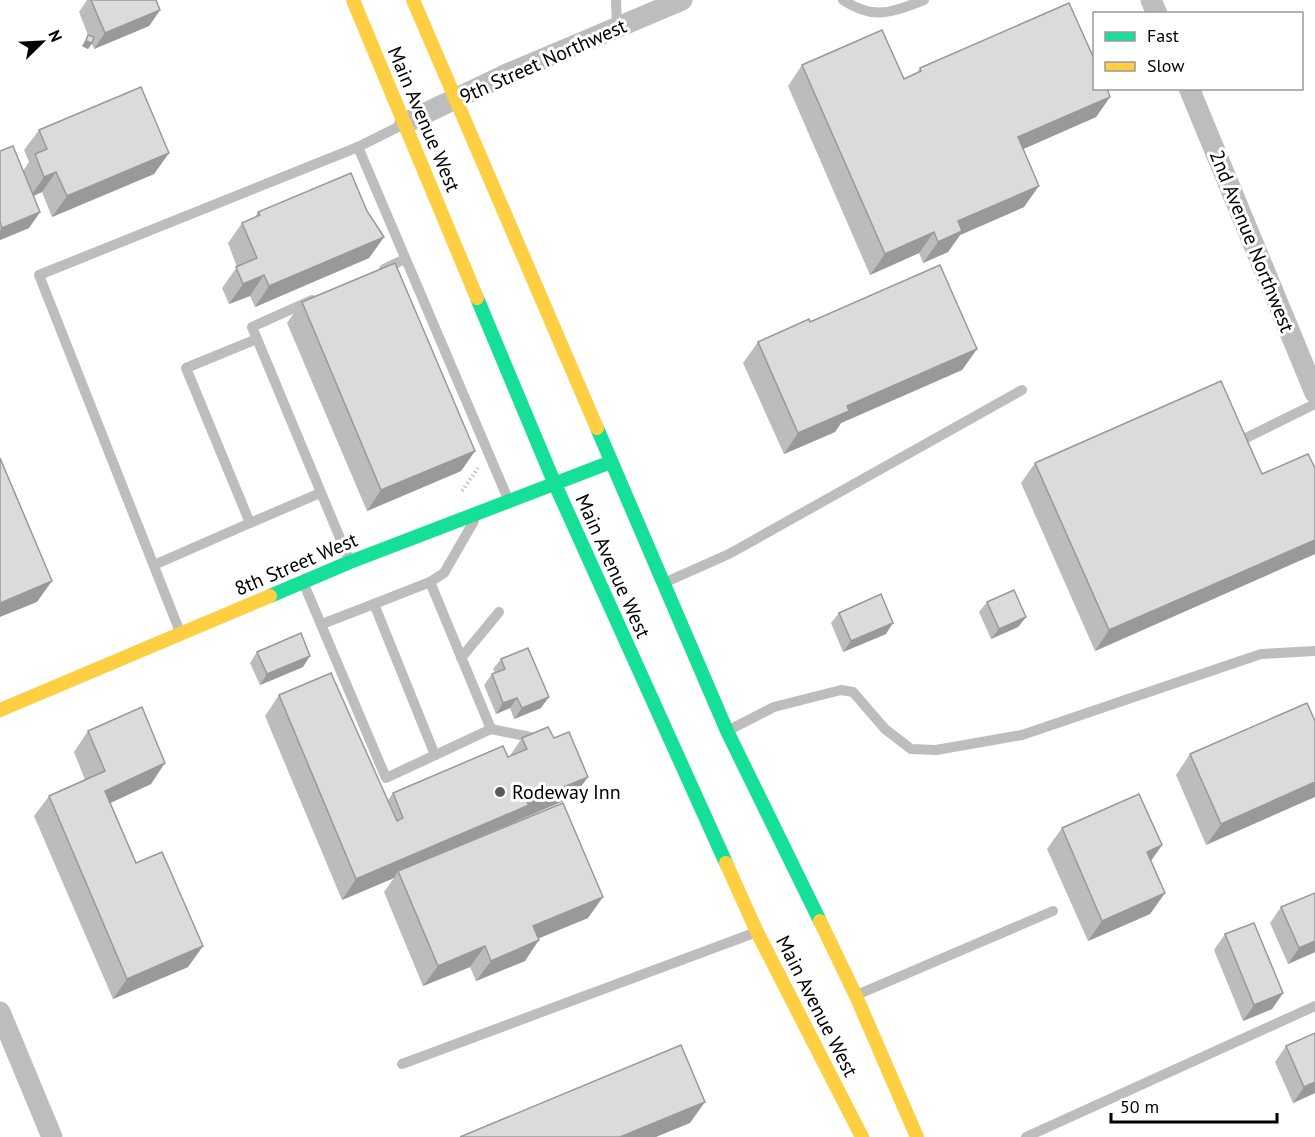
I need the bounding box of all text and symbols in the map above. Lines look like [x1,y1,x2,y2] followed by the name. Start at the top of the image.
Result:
[12,12,72,72] north arrow
[1093,12,1303,90] legend
[456,13,630,109] street label: 9th Street Northwest
[1147,24,1179,47] text: Fast
[44,27,67,45] text: N
[382,42,466,196] street label: Main Avenue West
[1147,54,1185,77] text: Slow
[1204,146,1301,336] street label: 2nd Avenue Northwest
[570,490,657,642] street label: Main Avenue West
[231,526,362,602] street label: 8th Street West
[512,779,621,805] place label: Rodeway Inn
[493,785,507,799] marker: Rodeway Inn
[770,931,864,1081] street label: Main Avenue West
[1111,1086,1278,1124] scale bar
[1120,1095,1159,1118] text: 50 m

